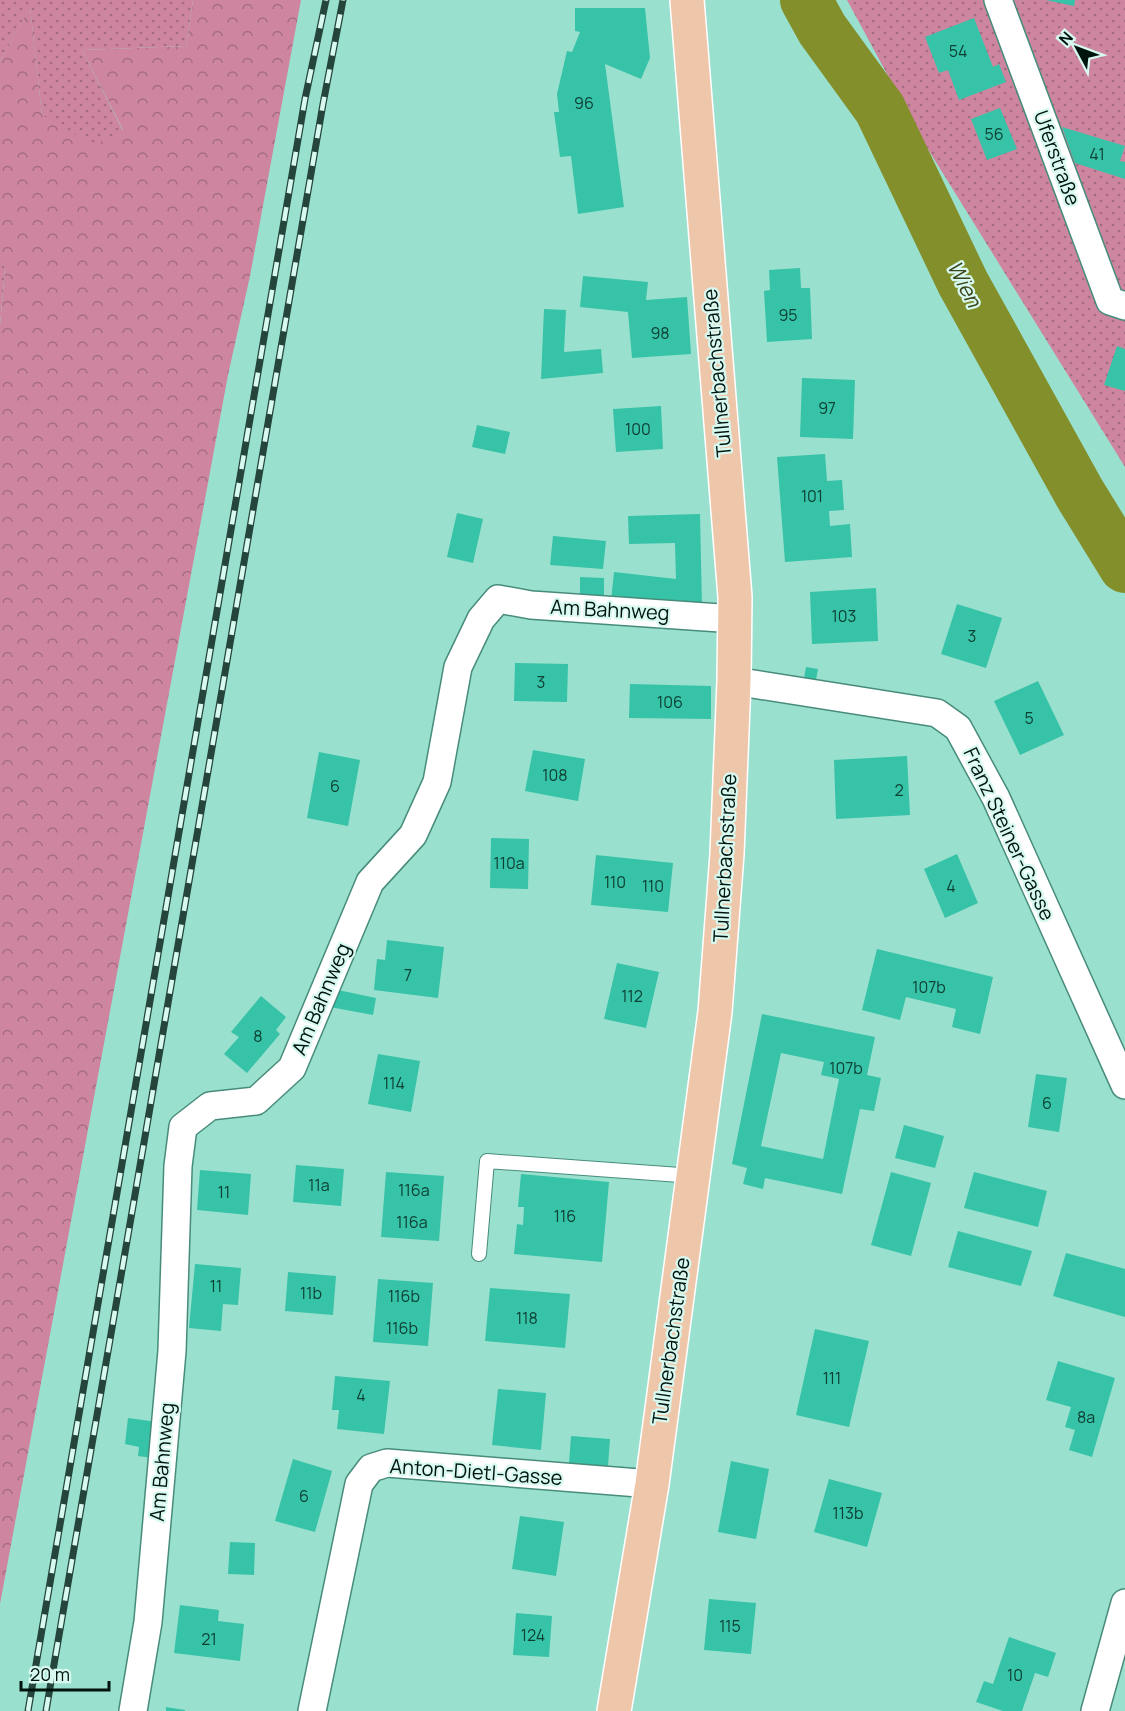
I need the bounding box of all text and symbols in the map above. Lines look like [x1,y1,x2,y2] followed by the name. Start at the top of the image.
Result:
[1047,18,1107,78] north arrow
[1054,27,1078,50] text: N
[949,40,967,62] house number: 54
[574,92,594,114] house number: 96
[1028,107,1087,209] street label: Uferstraße
[984,123,1004,145] house number: 56
[1089,143,1105,165] house number: 41
[941,256,989,313] water label: Wien
[696,288,737,458] street label: Tullnerbachstraße
[778,304,798,326] house number: 95
[650,322,670,344] house number: 98
[818,397,836,419] house number: 97
[625,418,651,440] house number: 100
[801,485,823,507] house number: 101
[550,593,670,626] street label: Am Bahnweg
[832,605,856,627] house number: 103
[968,625,976,647] house number: 3
[537,671,545,693] house number: 3
[657,691,683,713] house number: 106
[1024,707,1034,729] house number: 5
[958,743,1061,925] street label: Franz Steiner-Gasse
[542,764,568,786] house number: 108
[707,773,742,943] street label: Tullnerbachstraße
[330,775,340,797] house number: 6
[894,779,904,801] house number: 2
[493,852,525,874] house number: 110a
[604,871,626,893] house number: 110
[642,875,664,897] house number: 110
[946,875,956,897] house number: 4
[285,939,356,1059] street label: Am Bahnweg
[404,964,412,986] house number: 7
[912,976,946,998] house number: 107b
[621,985,643,1007] house number: 112
[253,1025,263,1047] house number: 8
[829,1057,863,1079] house number: 107b
[383,1072,405,1094] house number: 114
[1042,1092,1052,1114] house number: 6
[308,1174,330,1196] house number: 11a
[398,1179,430,1201] house number: 116a
[218,1181,230,1203] house number: 11
[554,1205,576,1227] house number: 116
[396,1211,428,1233] house number: 116a
[645,1255,696,1426] street label: Tullnerbachstraße
[210,1275,222,1297] house number: 11
[300,1282,322,1304] house number: 11b
[388,1285,420,1307] house number: 116b
[516,1307,538,1329] house number: 118
[386,1317,418,1339] house number: 116b
[823,1367,841,1389] house number: 111
[356,1384,366,1406] house number: 4
[143,1401,180,1523] street label: Am Bahnweg
[1077,1406,1095,1428] house number: 8a
[389,1452,563,1491] street label: Anton-Dietl-Gasse
[299,1485,309,1507] house number: 6
[833,1502,863,1524] house number: 113b
[719,1615,741,1637] house number: 115
[521,1624,545,1646] house number: 124
[201,1628,217,1650] house number: 21
[21,1654,110,1692] scale bar
[30,1662,70,1686] text: 20 m
[1007,1664,1023,1686] house number: 10

